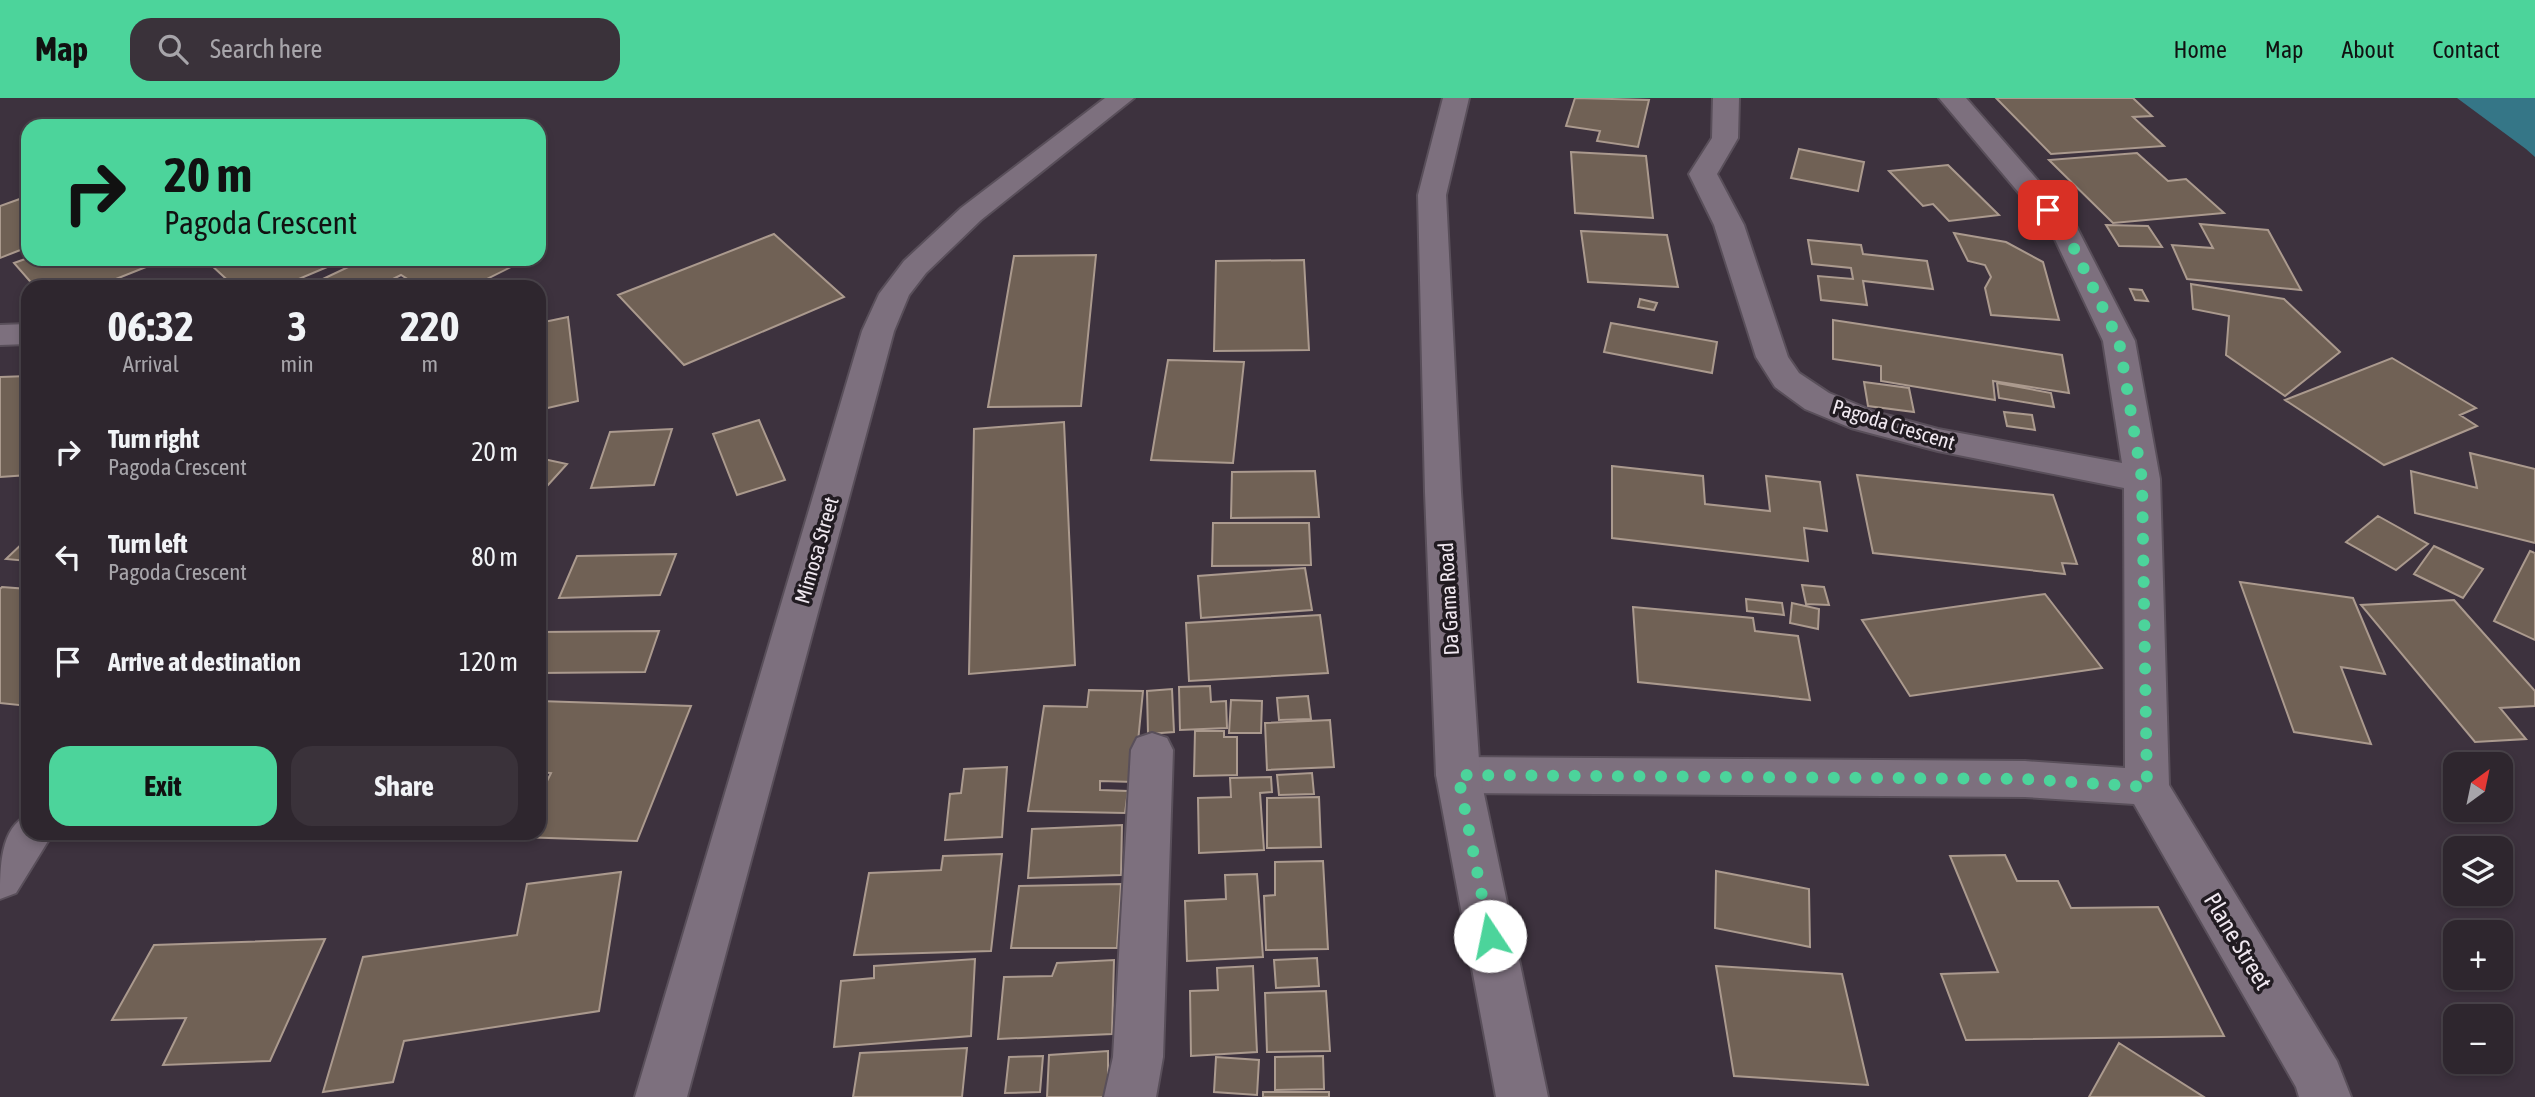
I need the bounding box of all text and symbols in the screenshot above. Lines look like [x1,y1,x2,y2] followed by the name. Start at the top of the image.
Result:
[130,18,620,81] search box
[35,30,88,68] text: Map
[154,30,192,68] icon: search
[210,34,322,64] text: Search here
[2173,36,2227,63] text: Home
[2265,36,2303,63] text: Map
[2341,36,2394,63] text: About
[2432,36,2500,63] text: Contact
[164,146,252,202] text: 20 m
[49,147,140,238] icon: right
[2018,180,2078,240] pin
[2029,191,2067,229] icon: arrive
[164,204,357,241] text: Pagoda Crescent
[108,302,194,350] text: 06:32
[287,302,307,350] text: 3
[400,302,459,350] text: 220
[123,351,179,377] text: Arrival
[281,351,314,377] text: min
[422,351,438,377] text: m
[1830,394,1958,454] street label: Pagoda Crescent
[108,424,199,454] text: Turn right
[49,433,87,471] icon: right
[471,437,518,467] text: 20 m
[108,454,247,480] text: Pagoda Crescent
[789,494,843,606] street label: Mimosa Street
[108,529,188,559] text: Turn left
[49,538,87,576] icon: left
[471,542,518,572] text: 80 m
[1433,542,1463,656] street label: Da Gama Road
[108,559,247,585] text: Pagoda Crescent
[49,643,87,681] icon: arrive
[108,647,301,677] text: Arrive at destination
[459,647,518,677] text: 120 m
[49,746,277,826] button: Exit
[291,746,518,826] button: Share
[2443,752,2513,822] north arrow
[2443,752,2513,1074] map controls
[2443,836,2513,906] button: layers
[2199,888,2277,994] street label: Plane Street
[1453,899,1527,973] position arrow
[2443,920,2513,990] button: +
[2443,1004,2513,1074] button: −

